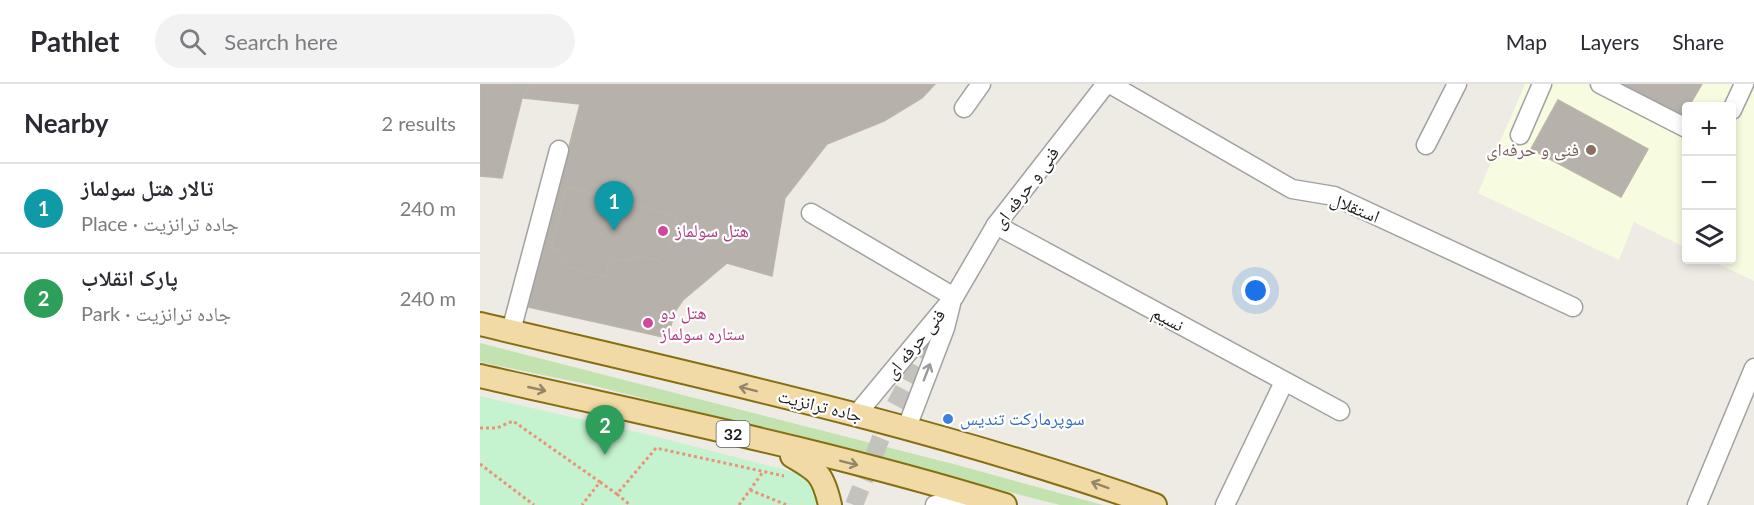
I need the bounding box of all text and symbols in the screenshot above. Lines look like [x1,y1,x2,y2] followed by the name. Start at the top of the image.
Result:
[155,14,575,68] search box
[30,24,119,58] text: Pathlet
[176,25,209,58] icon: search
[224,28,338,55] text: Search here
[1506,29,1547,54] text: Map
[1580,29,1639,54] text: Layers
[1672,29,1724,54] text: Share
[1682,102,1736,264] map controls
[1682,102,1736,156] button: +
[24,107,109,139] text: Nearby
[381,111,456,135] text: 2 results
[1486,138,1579,161] place label: فنی و حرفه‌ای
[987,142,1064,233] street label: فنی و حرفه ای
[1584,143,1598,157] marker: فنی و حرفه‌ای
[1682,156,1736,210] button: −
[81,174,213,201] text: تالار هتل سولماز
[594,182,634,231] pin: 1
[1327,187,1383,228] street label: استقلال
[38,196,49,220] text: 1
[400,196,456,220] text: 240 m
[1682,210,1736,264] button: layers
[81,211,239,235] text: Place · جاده ترانزیت
[674,219,749,242] place label: هتل سولماز
[656,224,670,238] marker: هتل سولماز
[81,264,178,291] text: پارک انقلاب
[1241,276,1270,305] your location
[38,286,49,310] text: 2
[400,286,456,310] text: 240 m
[81,301,231,325] text: Park · جاده ترانزیت
[659,301,745,344] place label: هتل دو ستاره سولماز
[1148,301,1188,337] street label: نسيم
[879,304,950,384] street label: فنی حرفه ای
[641,316,655,330] marker: هتل دو ستاره سولماز
[923,363,934,382] one-way arrow
[739,382,758,394] one-way arrow
[527,384,546,395] one-way arrow
[776,384,865,426] street label: جاده ترانزیت
[586,406,624,455] pin: 2
[960,407,1085,430] place label: سوپرمارکت تندیس
[941,412,955,426] marker: سوپرمارکت تندیس
[716,421,750,447] road number: 32
[840,458,859,469] one-way arrow
[1091,479,1110,490] one-way arrow

